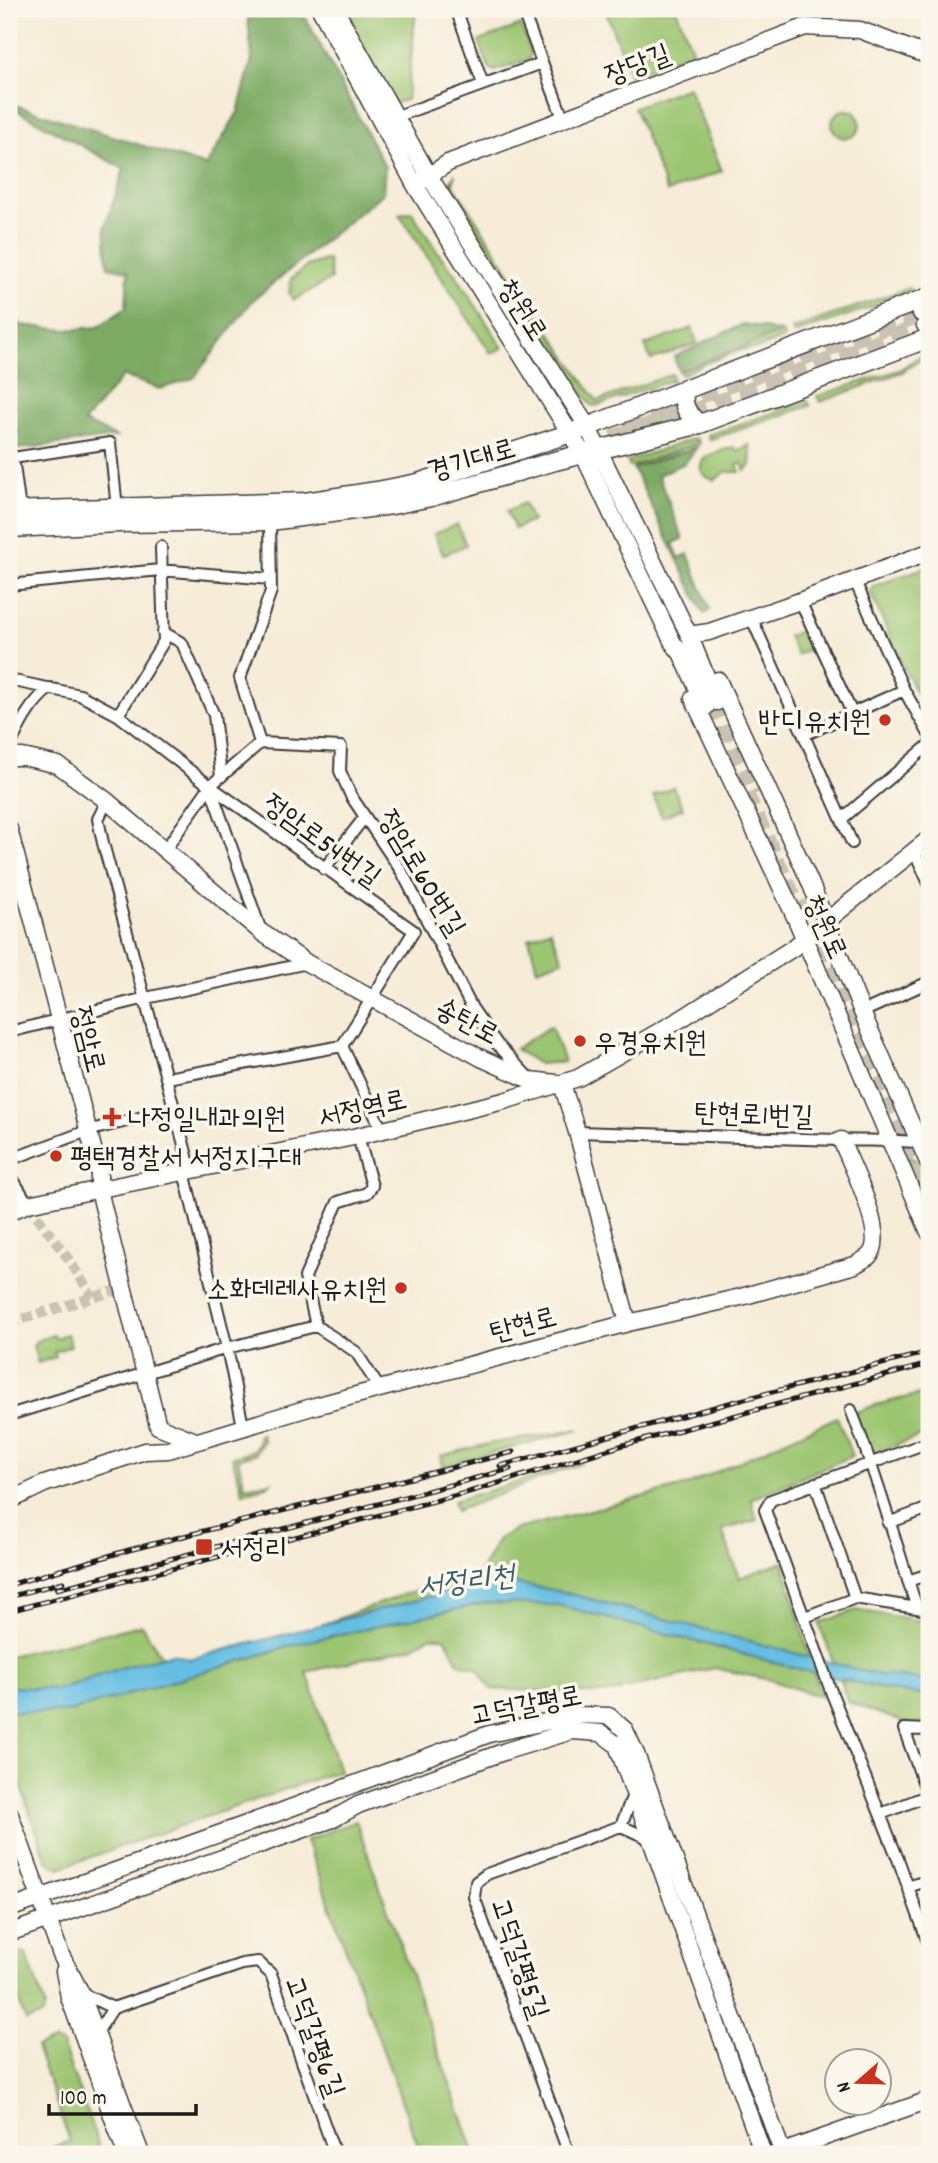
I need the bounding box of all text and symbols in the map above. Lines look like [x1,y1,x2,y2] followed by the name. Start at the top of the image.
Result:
[600,37,678,98] street label: 장당길
[485,272,555,351] street label: 청원로
[424,431,521,494] street label: 경기대로
[758,705,871,745] place label: 반디유치원
[877,712,893,728] marker: 반디유치원
[253,787,387,900] street label: 정암로54번길
[365,804,472,946] street label: 정암로60번길
[790,889,854,967] street label: 청원로
[426,991,505,1058] street label: 송탄로
[58,1003,113,1078] street label: 정암로
[594,1026,707,1066] place label: 우경유치원
[572,1033,588,1049] marker: 우경유치원
[315,1082,412,1141] street label: 서정역로
[694,1096,814,1140] street label: 탄현로1번길
[128,1102,286,1142] place label: 나정일내과의원
[102,1107,122,1127] marker: 나정일내과의원
[70,1141,302,1181] place label: 평택경찰서 서정지구대
[48,1148,64,1164] marker: 평택경찰서 서정지구대
[207,1273,387,1313] place label: 소화데레사유치원
[393,1280,409,1296] marker: 소화데레사유치원
[486,1300,562,1356] street label: 탄현로
[220,1532,288,1572] place label: 서정리
[194,1537,214,1557] marker: 서정리
[416,1557,520,1612] water label: 서정리천
[468,1679,586,1739] street label: 고덕갈평로
[477,1894,556,2026] street label: 고덕갈평5길
[271,1971,352,2104] street label: 고덕갈평6길
[822,2048,892,2118] north arrow
[49,2072,196,2116] scale bar
[831,2078,860,2096] text: N
[60,2085,107,2115] text: 100 m

